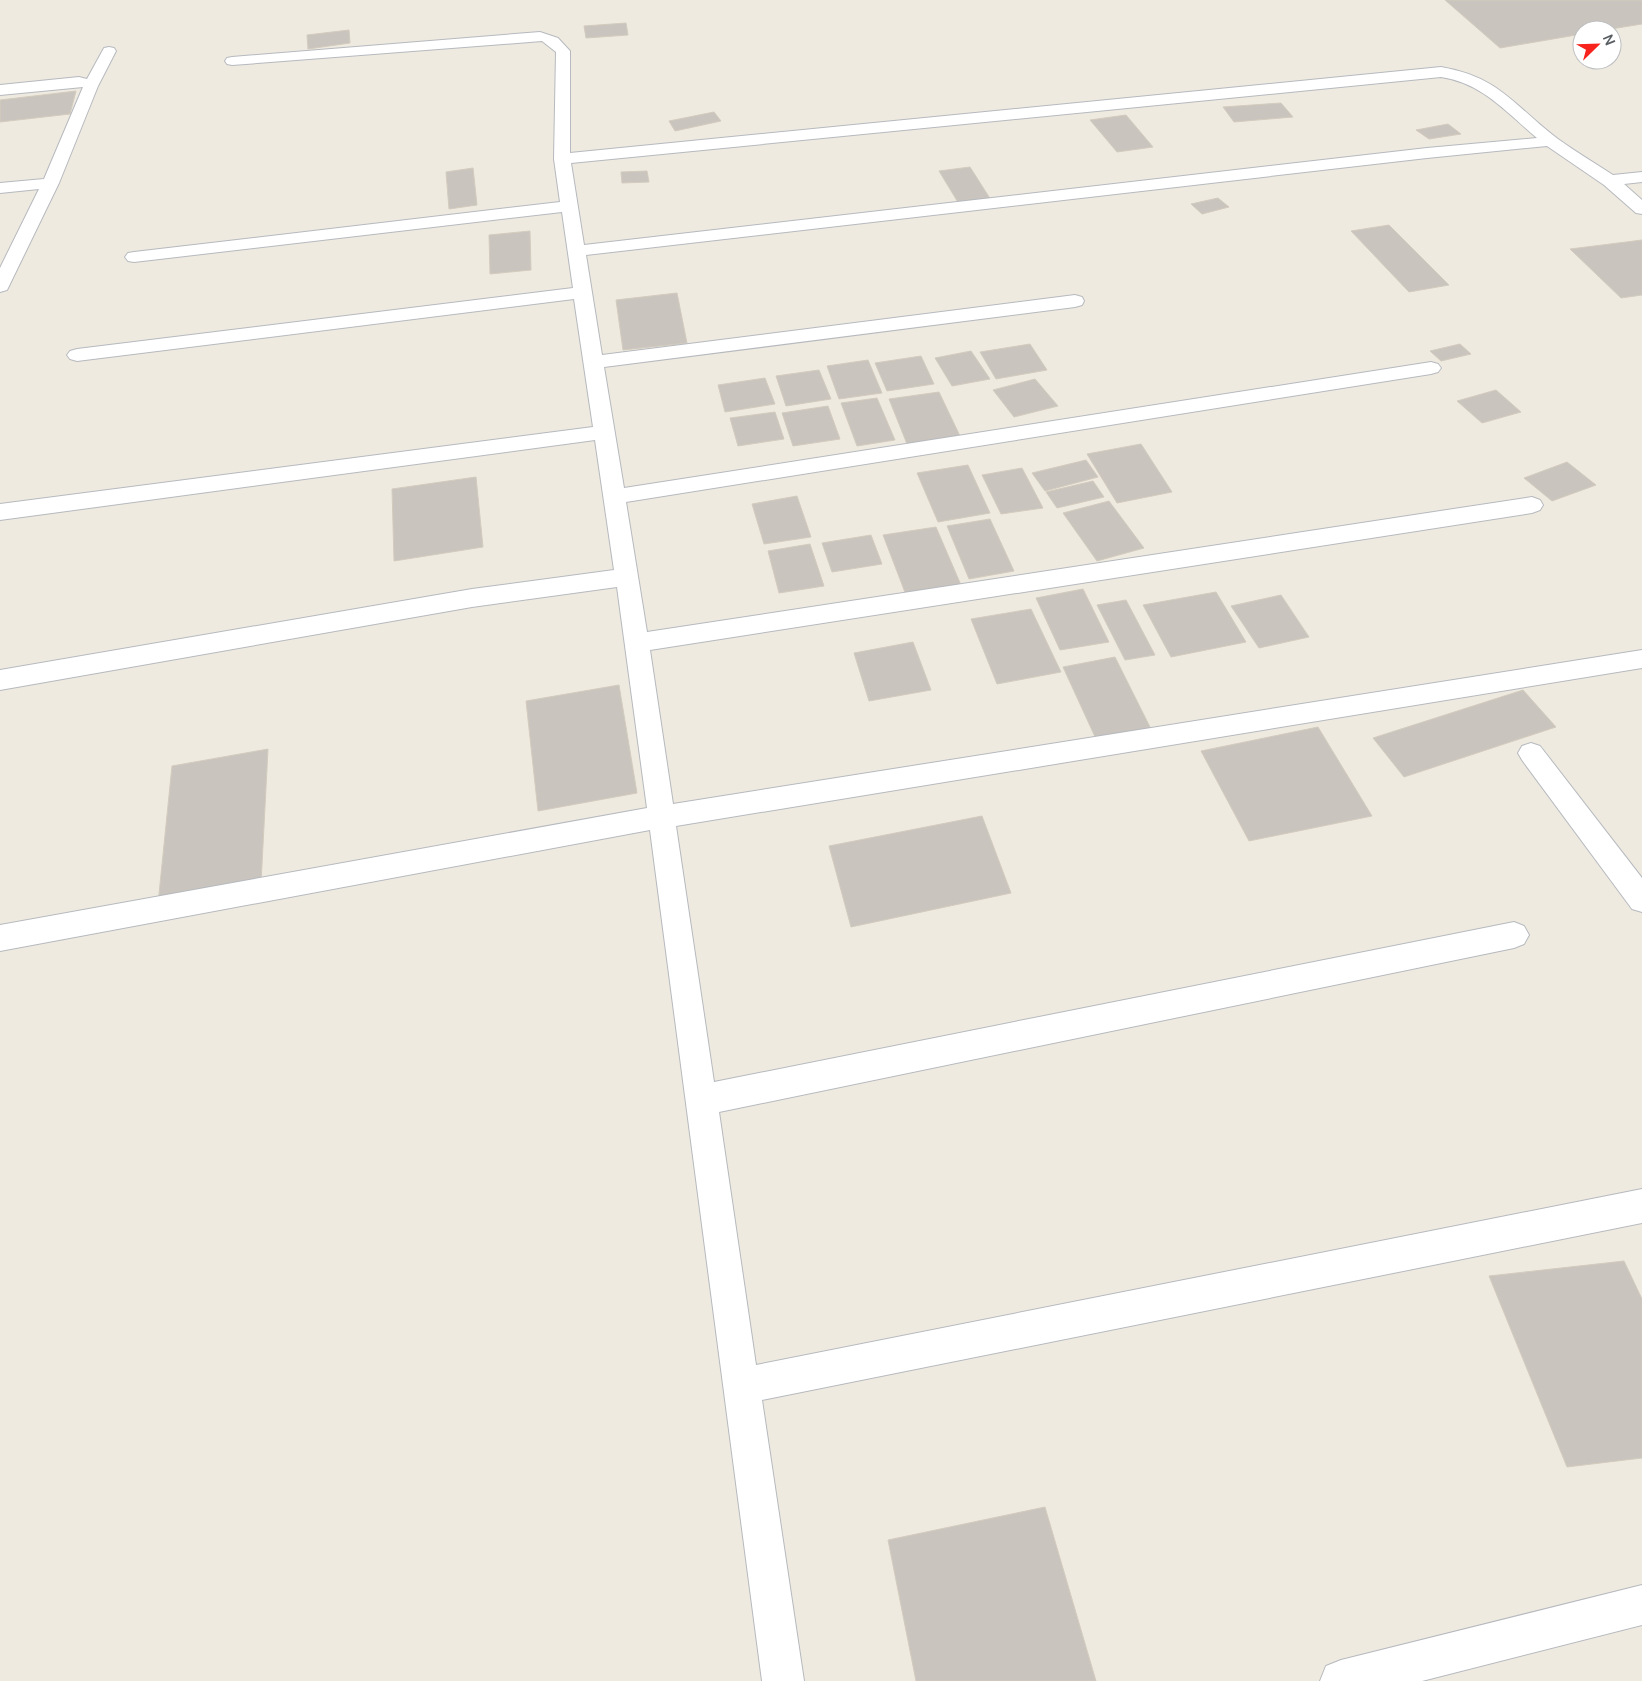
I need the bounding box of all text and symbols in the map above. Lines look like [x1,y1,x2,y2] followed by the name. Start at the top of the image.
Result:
[1572,20,1622,70] north arrow
[1599,31,1620,48] text: N

